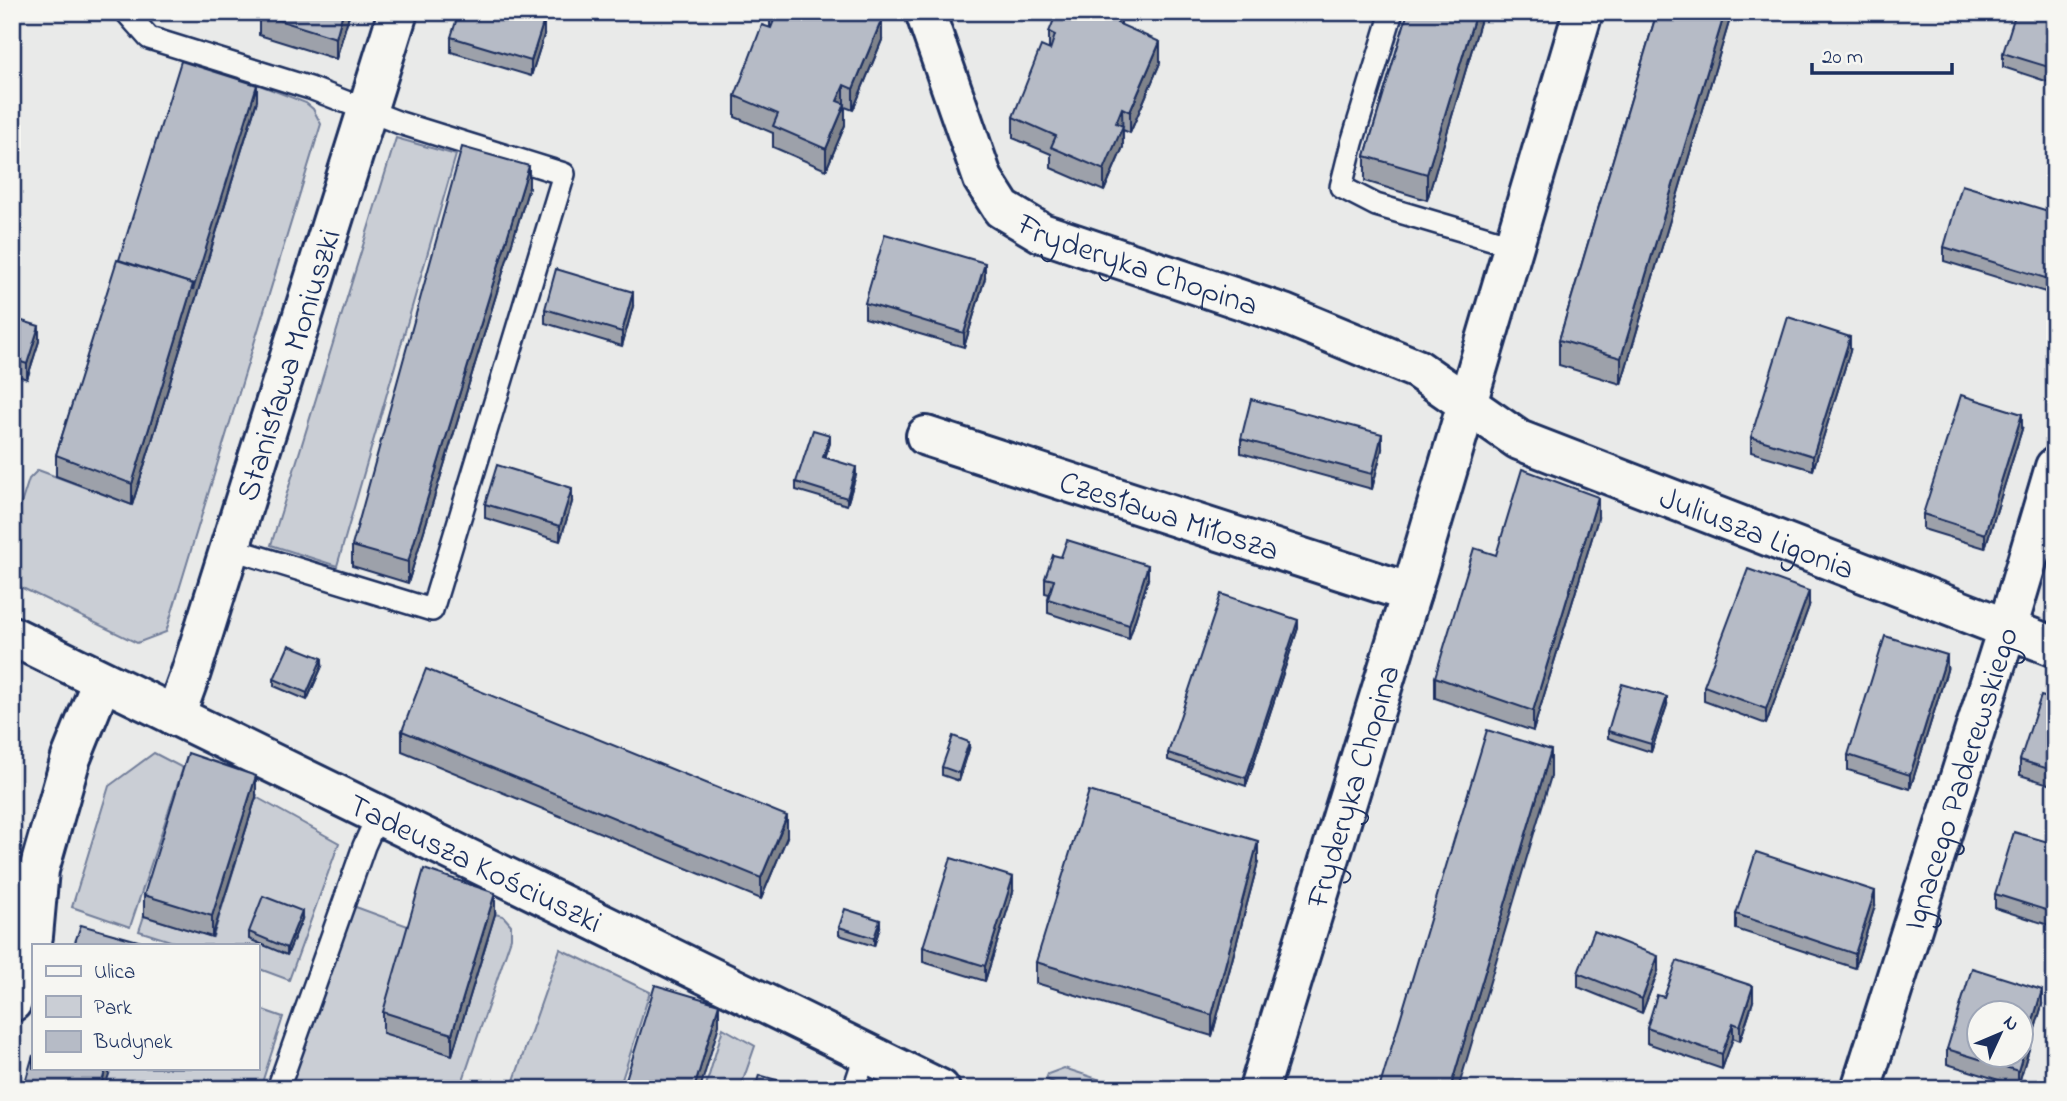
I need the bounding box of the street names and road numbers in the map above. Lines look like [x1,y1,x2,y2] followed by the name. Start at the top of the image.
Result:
[1006,203,1264,331] street label: Fryderyka Chopina
[226,224,355,508] street label: Stanisława Moniuszki
[1053,461,1284,576] street label: Czesława Miłosza
[1652,476,1861,594] street label: Juliusza Ligonia
[1893,622,2033,937] street label: Ignacego Paderewskiego
[1296,660,1415,915] street label: Fryderyka Chopina
[339,784,609,947] street label: Tadeusza Kościuszki

